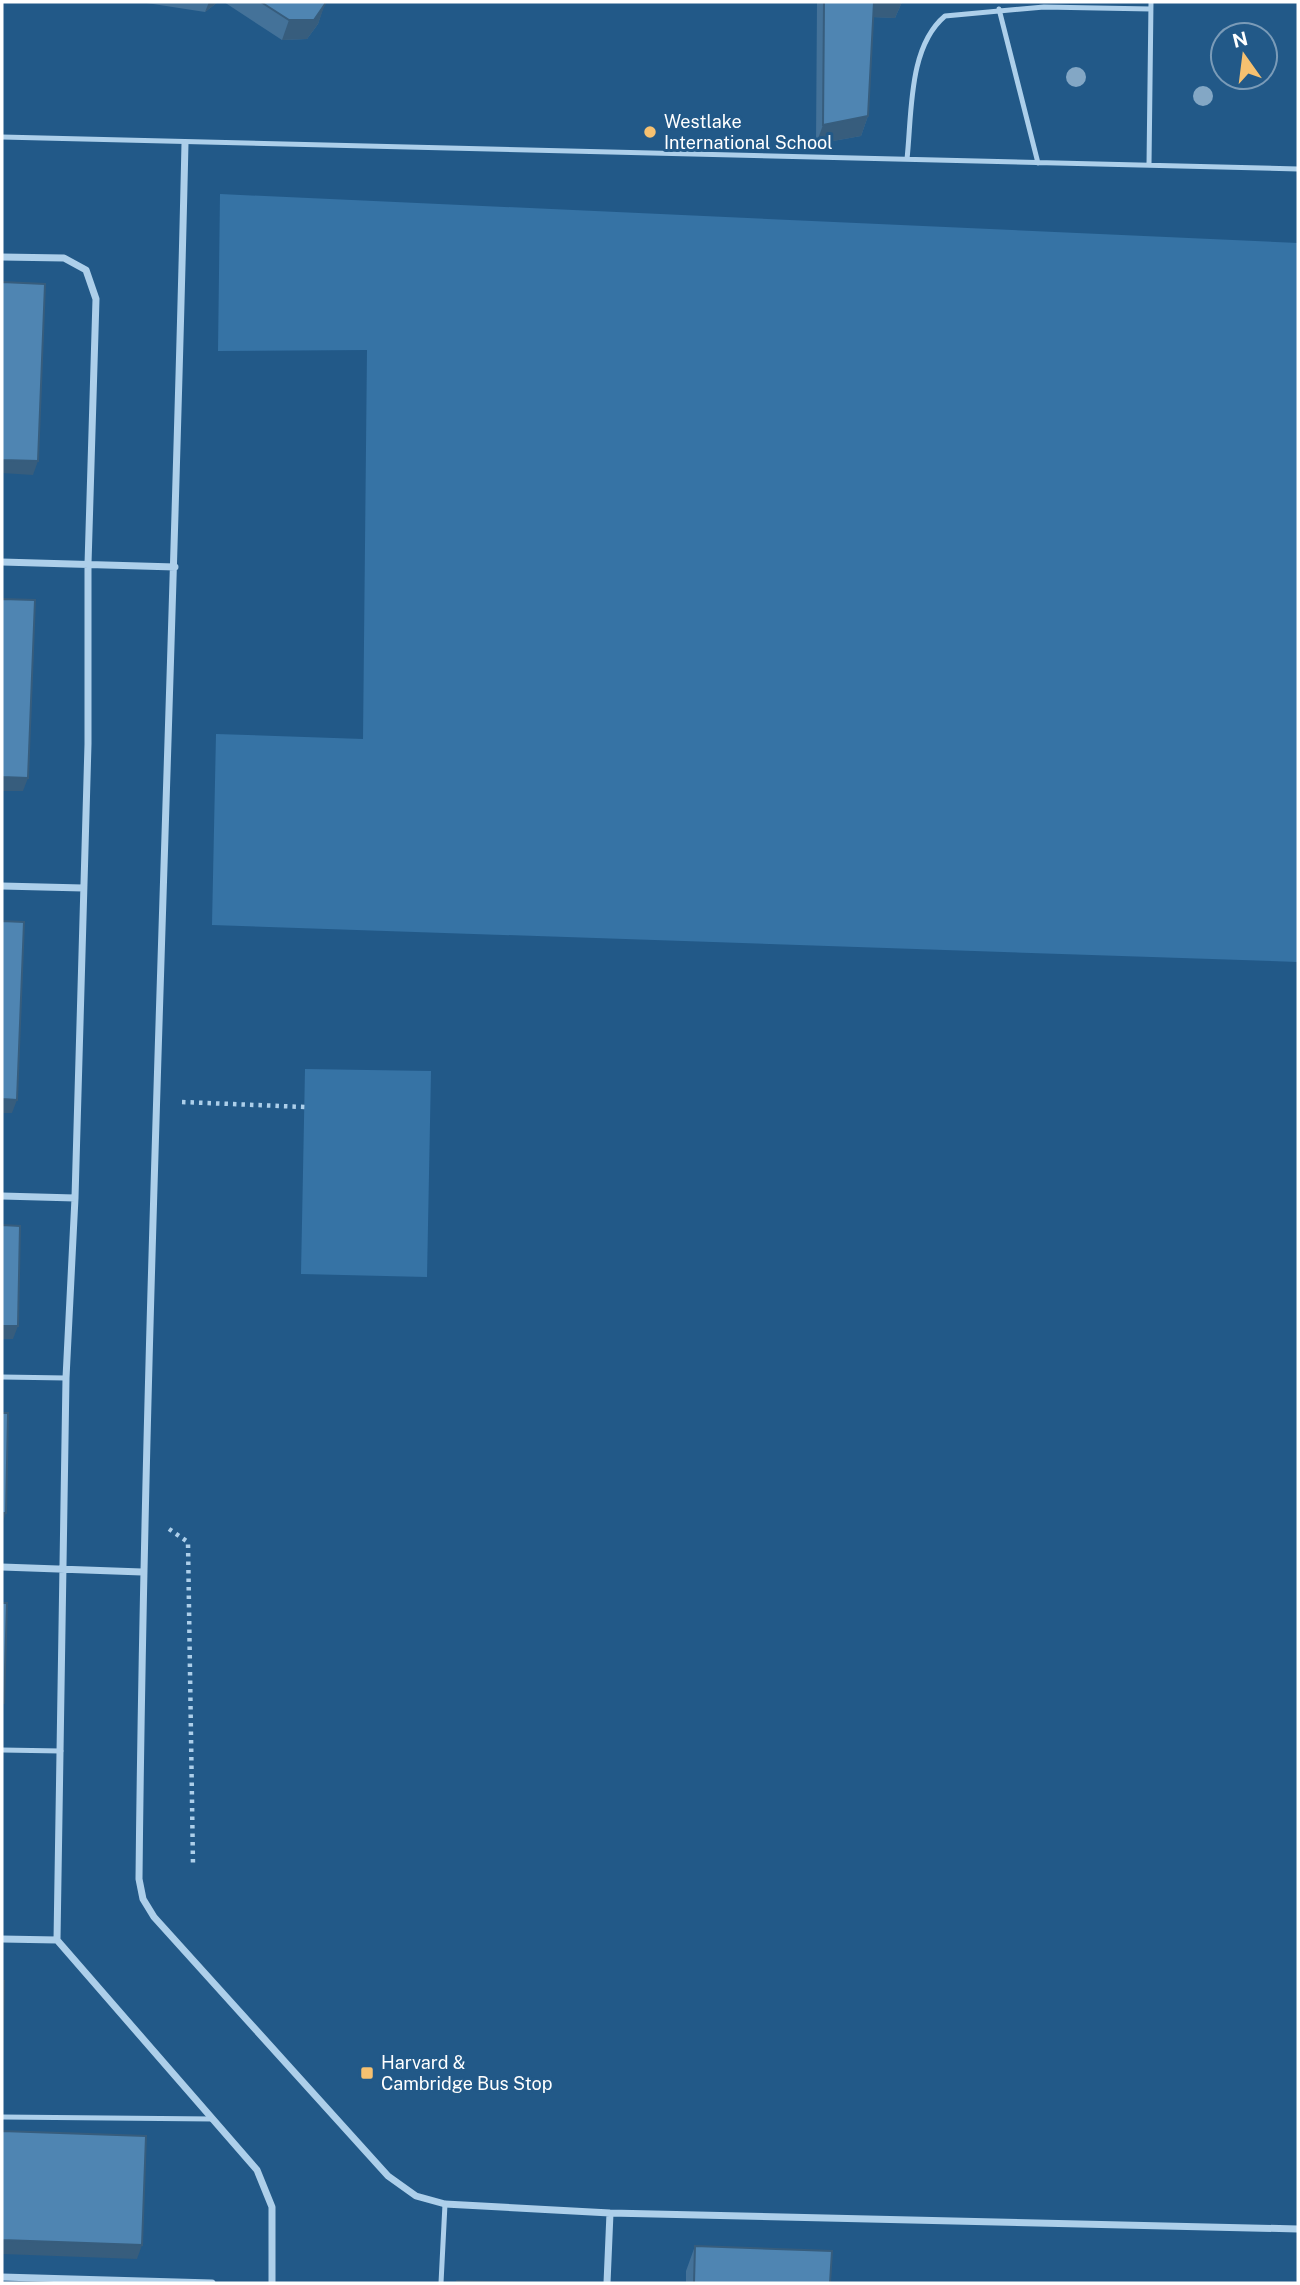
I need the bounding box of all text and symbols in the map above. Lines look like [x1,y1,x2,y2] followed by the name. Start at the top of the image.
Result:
[1209,21,1279,91] north arrow
[1230,27,1250,52] text: N
[664,111,833,153] place label: Westlake International School
[642,124,658,140] marker: Westlake International School
[381,2052,552,2094] place label: Harvard & Cambridge Bus Stop
[359,2065,375,2081] marker: Harvard & Cambridge Bus Stop

